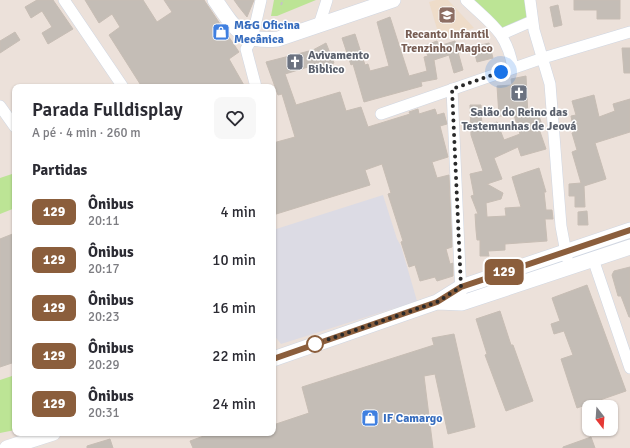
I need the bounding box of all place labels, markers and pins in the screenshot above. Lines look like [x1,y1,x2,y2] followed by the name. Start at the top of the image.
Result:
[437,5,457,25] school or university icon: Recanto Infantil Trenzinho Magico
[234,18,300,47] place label: M&G Oficina Mecânica
[211,22,231,42] shop icon: M&G Oficina Mecânica
[401,27,493,56] place label: Recanto Infantil Trenzinho Magico
[308,48,369,77] place label: Avivamento Biblico
[285,52,305,72] church icon: Avivamento Biblico
[509,83,529,103] church icon: Salão do Reino das Testemunhas de Jeová
[462,105,576,134] place label: Salão do Reino das Testemunhas de Jeová
[306,335,324,353] unlabelled marker
[360,408,380,428] shop icon: IF Camargo
[383,411,442,426] place label: IF Camargo

